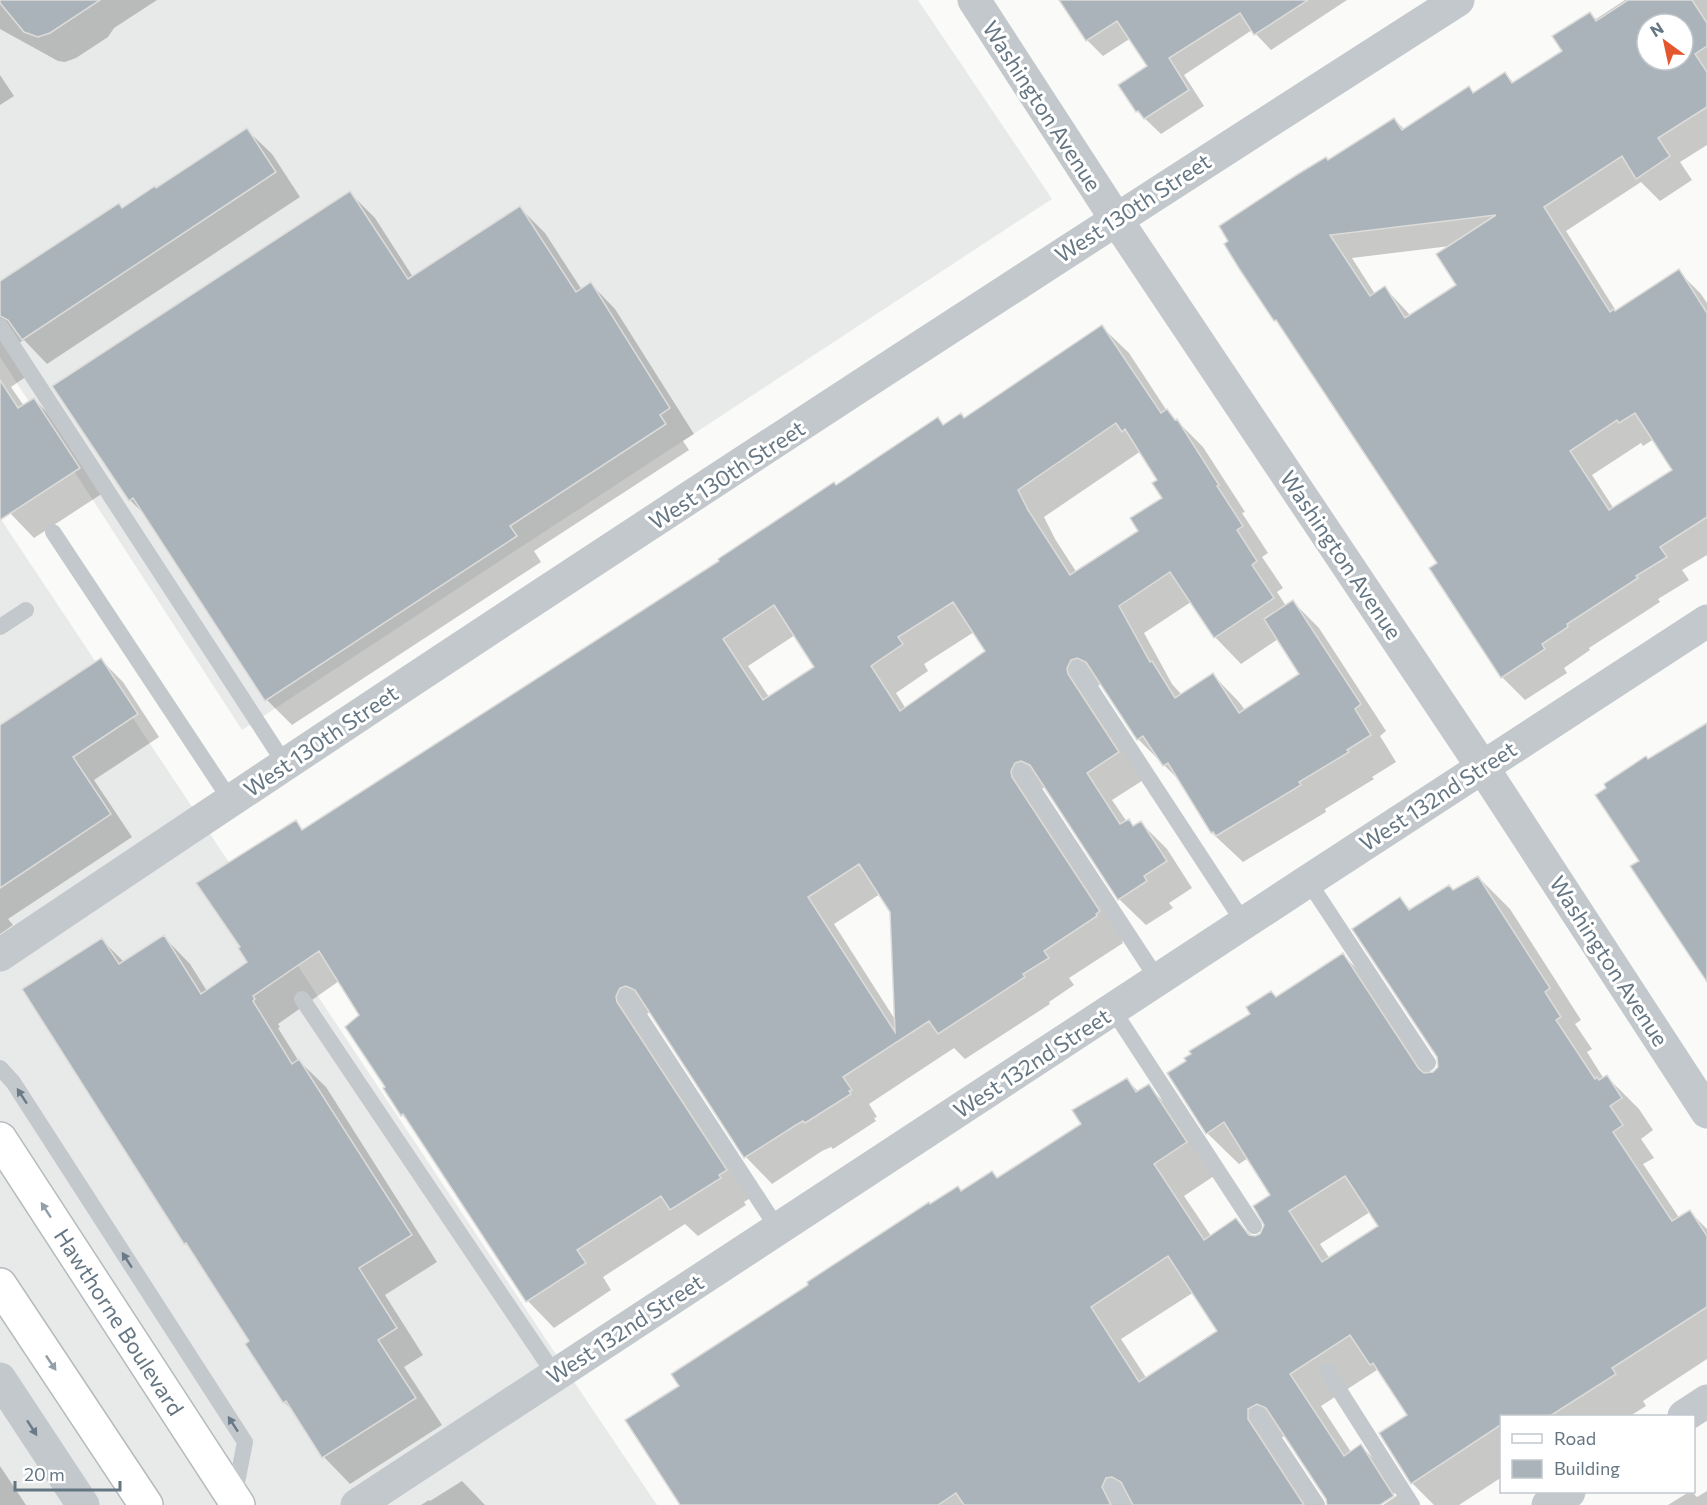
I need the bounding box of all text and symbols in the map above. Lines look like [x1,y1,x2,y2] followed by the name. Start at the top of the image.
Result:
[1635,12,1695,72] north arrow
[977,15,1108,196] street label: Washington Avenue
[1646,18,1667,40] text: N
[1050,147,1216,268] street label: West 130th Street
[644,414,810,535] street label: West 130th Street
[1275,465,1408,644] street label: Washington Avenue
[239,679,403,802] street label: West 130th Street
[1354,735,1521,856] street label: West 132nd Street
[1544,870,1675,1051] street label: Washington Avenue
[948,1002,1115,1123] street label: West 132nd Street
[16,1088,28,1104] one-way arrow
[40,1201,51,1218] one-way arrow
[49,1223,190,1420] street label: Hawthorne Boulevard
[122,1251,133,1268] one-way arrow
[541,1268,708,1389] street label: West 132nd Street
[45,1354,57,1370] one-way arrow
[227,1415,238,1432] one-way arrow
[1500,1415,1695,1493] legend
[26,1420,37,1436] one-way arrow
[1554,1427,1596,1449] text: Road
[15,1454,120,1492] scale bar
[1554,1457,1620,1479] text: Building
[24,1463,65,1485] text: 20 m

